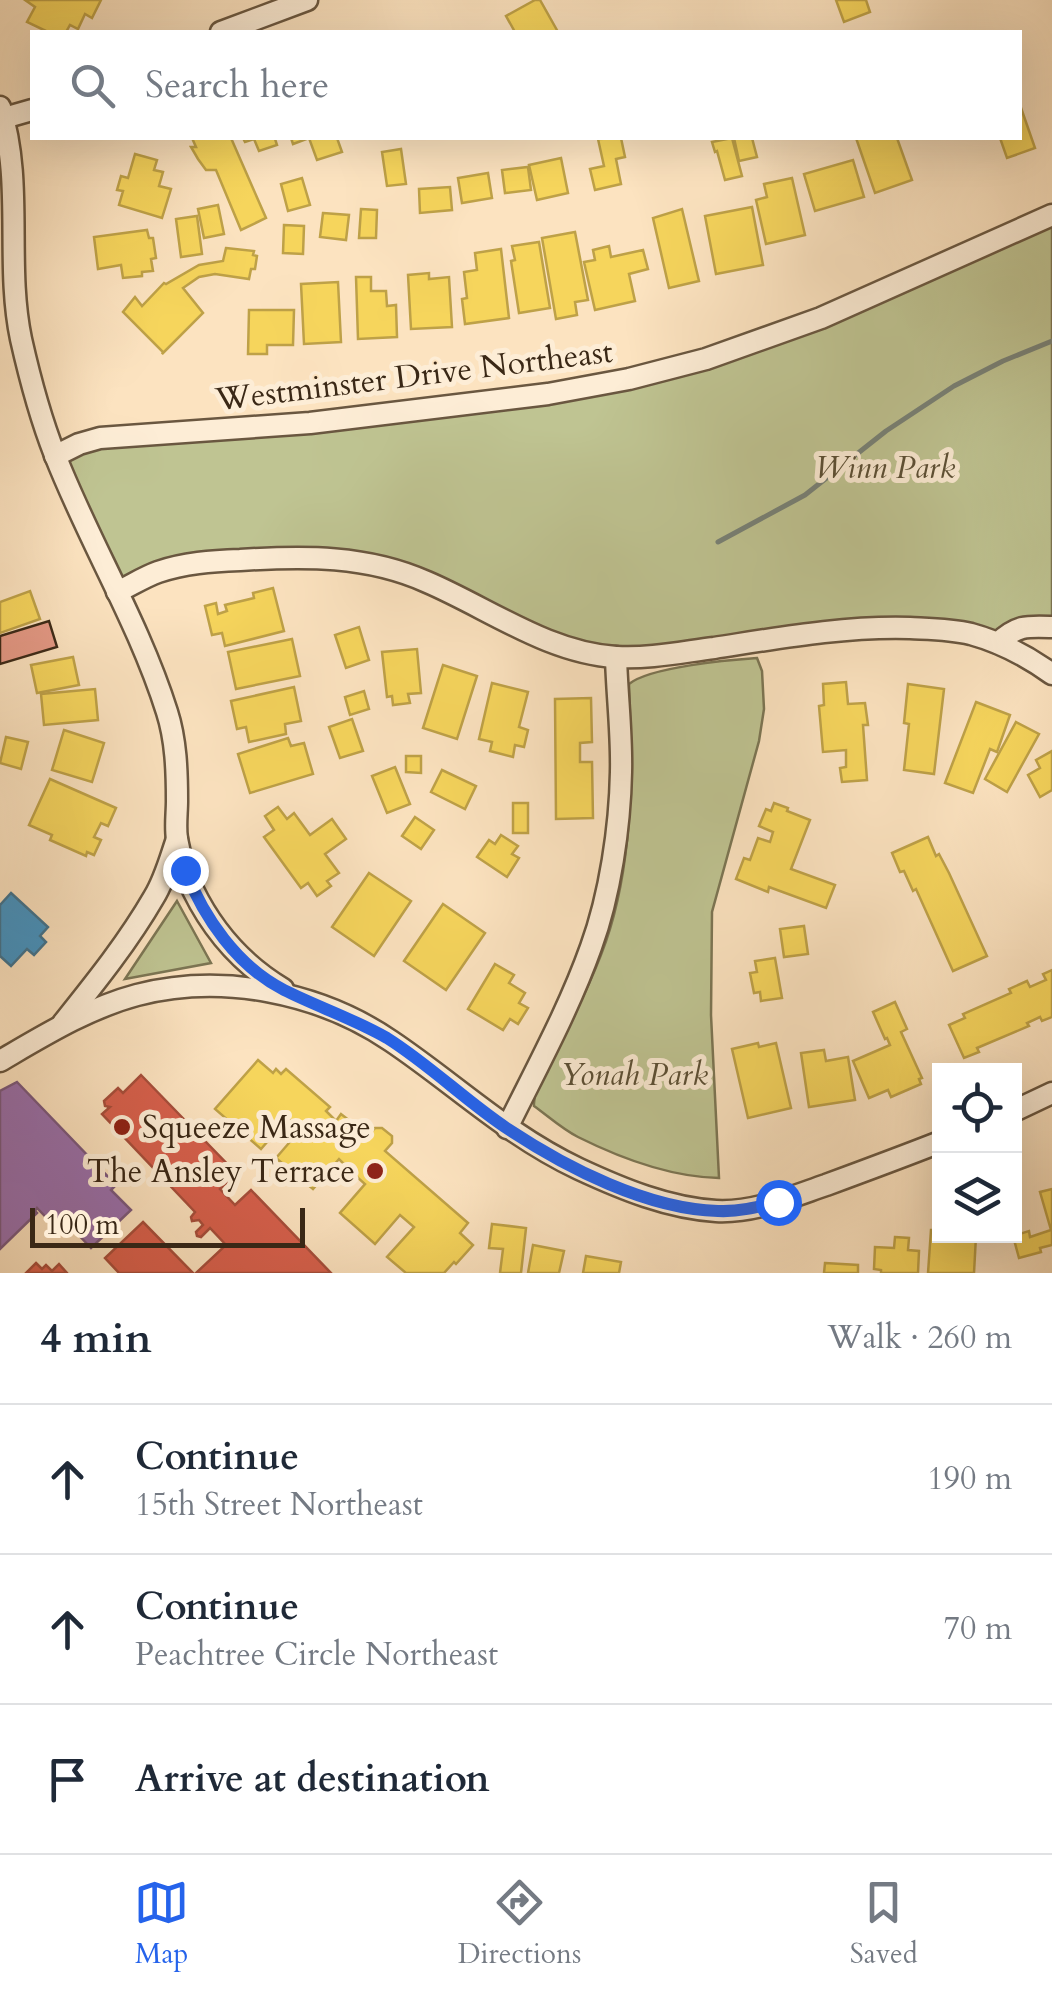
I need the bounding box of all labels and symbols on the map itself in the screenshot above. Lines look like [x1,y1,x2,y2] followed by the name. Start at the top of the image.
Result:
[212,330,615,422] street label: Westminster Drive Northeast
[815,446,955,490] park label: Winn Park
[163,848,209,894] route end
[560,1053,708,1097] park label: Yonah Park
[142,1106,371,1150] place label: Squeeze Massage
[111,1116,133,1138] marker: Squeeze Massage
[87,1150,355,1194] place label: The Ansley Terrace
[364,1160,386,1182] marker: The Ansley Terrace
[756,1180,802,1226] route start
[30,1203,305,1248] scale bar

